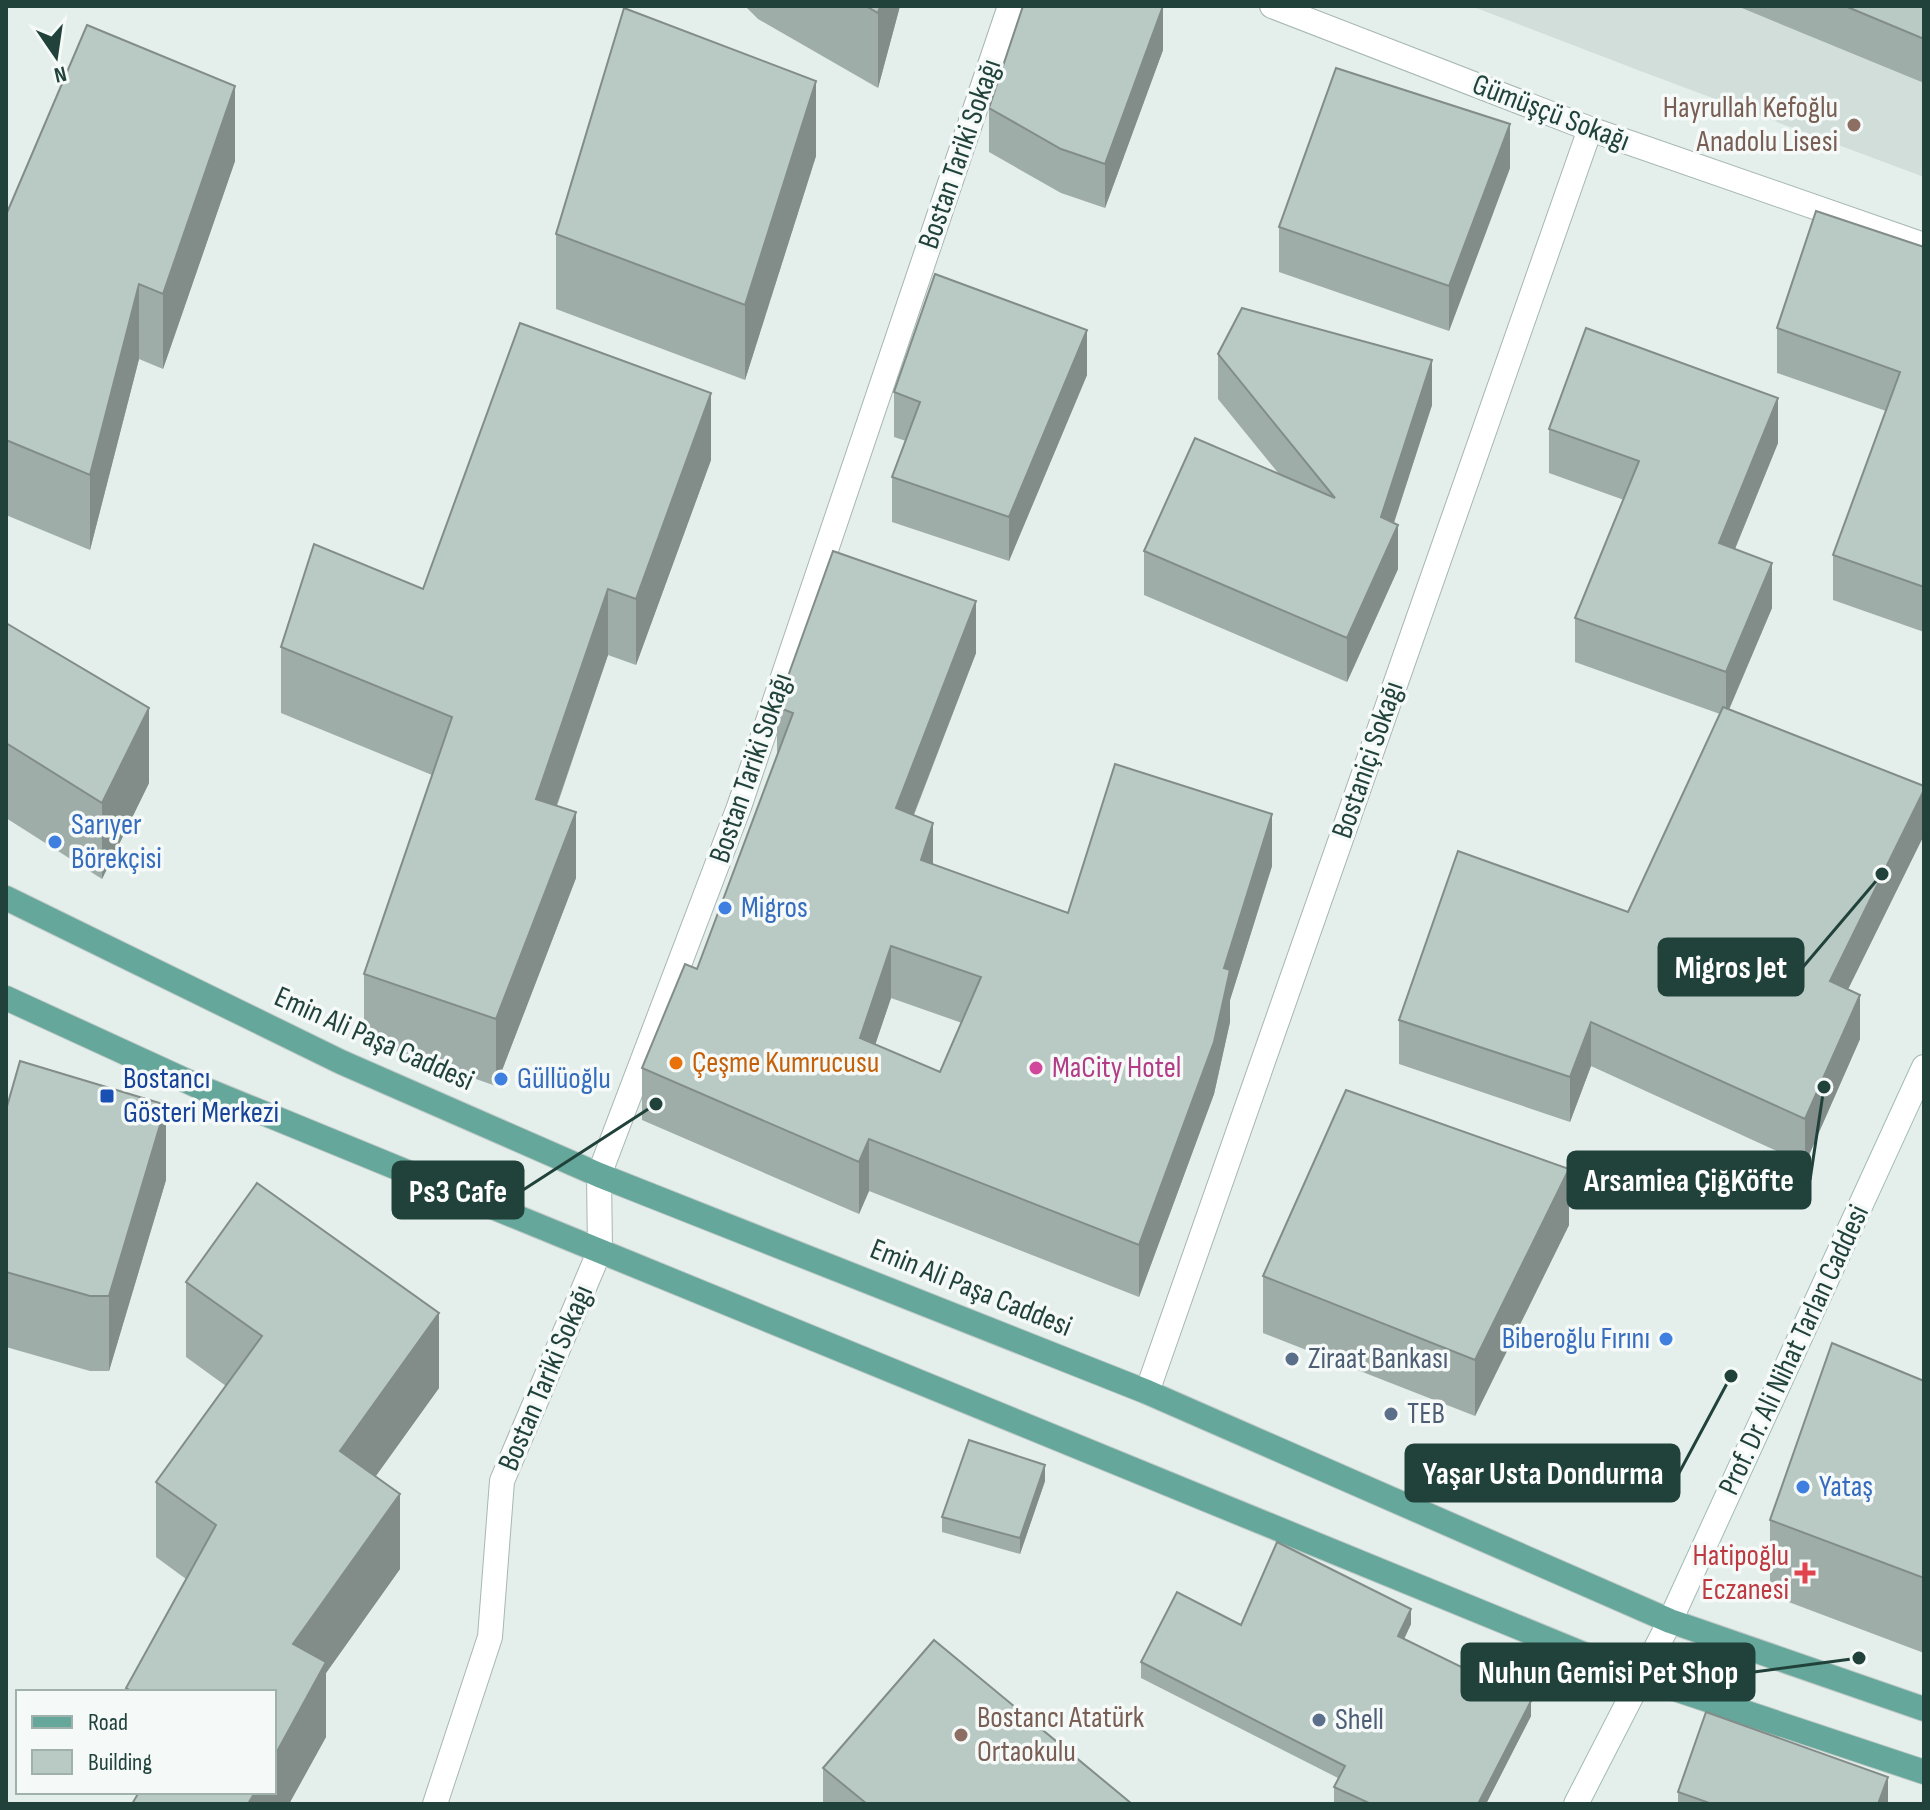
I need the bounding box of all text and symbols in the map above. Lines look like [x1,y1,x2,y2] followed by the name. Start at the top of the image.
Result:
[16,16,96,96] north arrow
[911,54,1009,254] street label: Bostan Tariki Sokağı
[51,60,69,89] text: N
[1467,67,1635,159] street label: Gümüşçü Sokağı
[1663,90,1838,160] place label: Hayrullah Kefoğlu Anadolu Lisesi
[1845,116,1863,134] marker: Hayrullah Kefoğlu Anadolu Lisesi
[702,668,800,868] street label: Bostan Tariki Sokağı
[1324,677,1412,843] street label: Bostaniçi Sokağı
[71,807,162,877] place label: Sarıyer Börekçisi
[46,833,64,851] marker: Sarıyer Börekçisi
[741,890,808,926] place label: Migros
[716,899,734,917] marker: Migros
[1659,939,1803,995] callout: Migros Jet
[1675,949,1787,988] text: Migros Jet
[269,979,479,1099] street label: Emin Ali Paşa Caddesi
[692,1045,879,1081] place label: Çeşme Kumrucusu
[1052,1050,1181,1086] place label: MaCity Hotel
[667,1054,685,1072] marker: Çeşme Kumrucusu
[1027,1059,1045,1077] marker: MaCity Hotel
[123,1061,279,1131] place label: Bostancı Gösteri Merkezi
[517,1061,611,1097] place label: Güllüoğlu
[492,1070,510,1088] marker: Güllüoğlu
[98,1087,116,1105] marker: Bostancı Gösteri Merkezi
[1568,1152,1810,1208] callout: Arsamiea ÇiğKöfte
[393,1162,523,1218] callout: Ps3 Cafe
[1583,1162,1794,1201] text: Arsamiea ÇiğKöfte
[409,1173,507,1212] text: Ps3 Cafe
[1711,1199,1877,1501] street label: Prof. Dr. Ali Nihat Tarlan Caddesi
[865,1231,1077,1345] street label: Emin Ali Paşa Caddesi
[491,1280,601,1476] street label: Bostan Tariki Sokağı
[1502,1321,1650,1357] place label: Biberoğlu Fırını
[1657,1330,1675,1348] marker: Biberoğlu Fırını
[1308,1341,1448,1377] place label: Ziraat Bankası
[1283,1350,1301,1368] marker: Ziraat Bankası
[1407,1396,1445,1432] place label: TEB
[1382,1405,1400,1423] marker: TEB
[1406,1445,1679,1501] callout: Yaşar Usta Dondurma
[1422,1455,1664,1494] text: Yaşar Usta Dondurma
[1819,1469,1873,1505] place label: Yataş
[1794,1478,1812,1496] marker: Yataş
[1693,1538,1789,1608] place label: Hatipoğlu Eczanesi
[1796,1564,1814,1582] marker: Hatipoğlu Eczanesi
[1462,1644,1754,1700] callout: Nuhun Gemisi Pet Shop
[1478,1654,1738,1693] text: Nuhun Gemisi Pet Shop
[16,1690,276,1794] legend
[977,1700,1145,1770] place label: Bostancı Atatürk Ortaokulu
[1335,1702,1384,1738] place label: Shell
[88,1708,128,1737] text: Road
[1310,1711,1328,1729] marker: Shell
[952,1726,970,1744] marker: Bostancı Atatürk Ortaokulu
[88,1748,152,1777] text: Building

